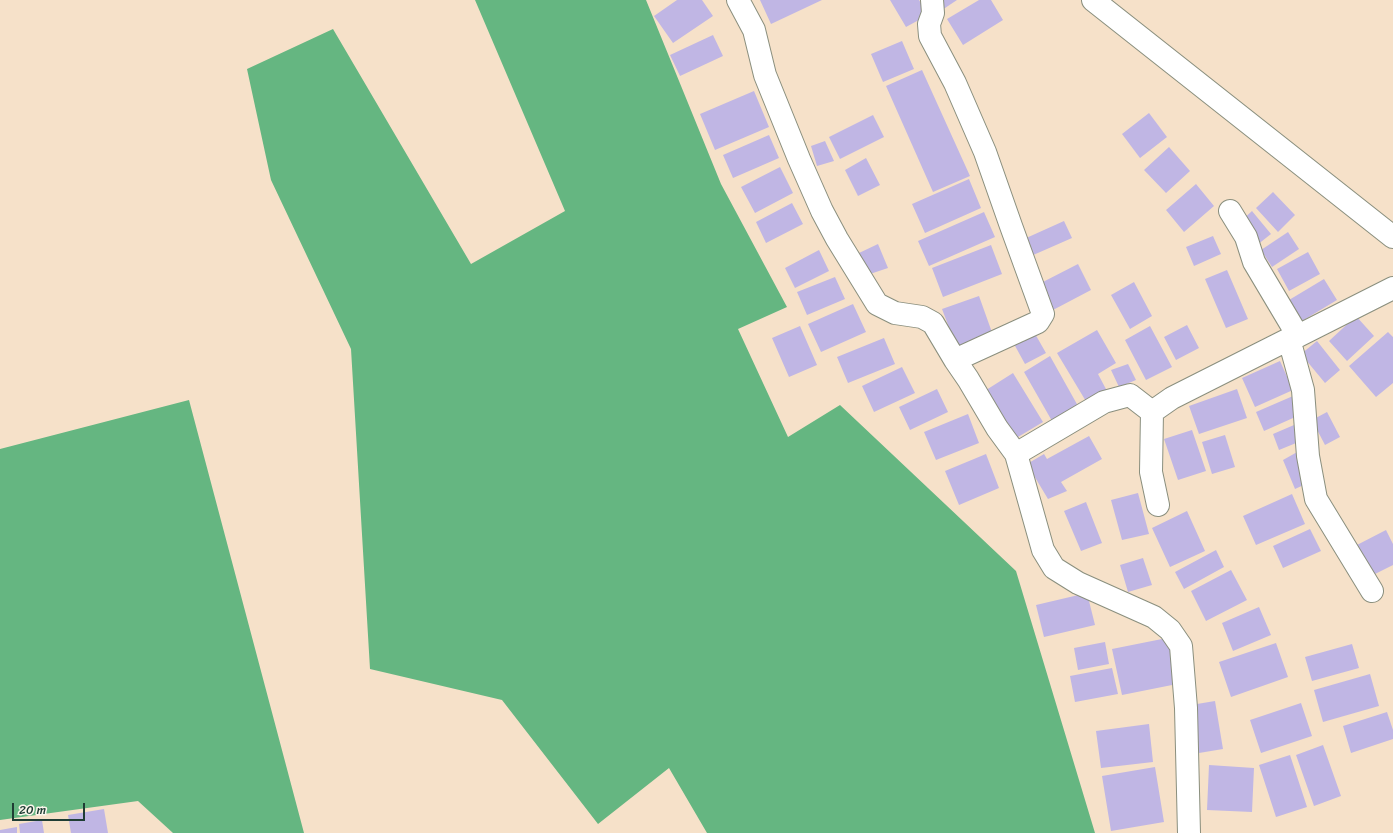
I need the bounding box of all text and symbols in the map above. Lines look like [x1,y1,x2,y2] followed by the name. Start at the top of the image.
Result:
[14,795,87,821] scale bar
[19,799,46,821] text: 20 m

